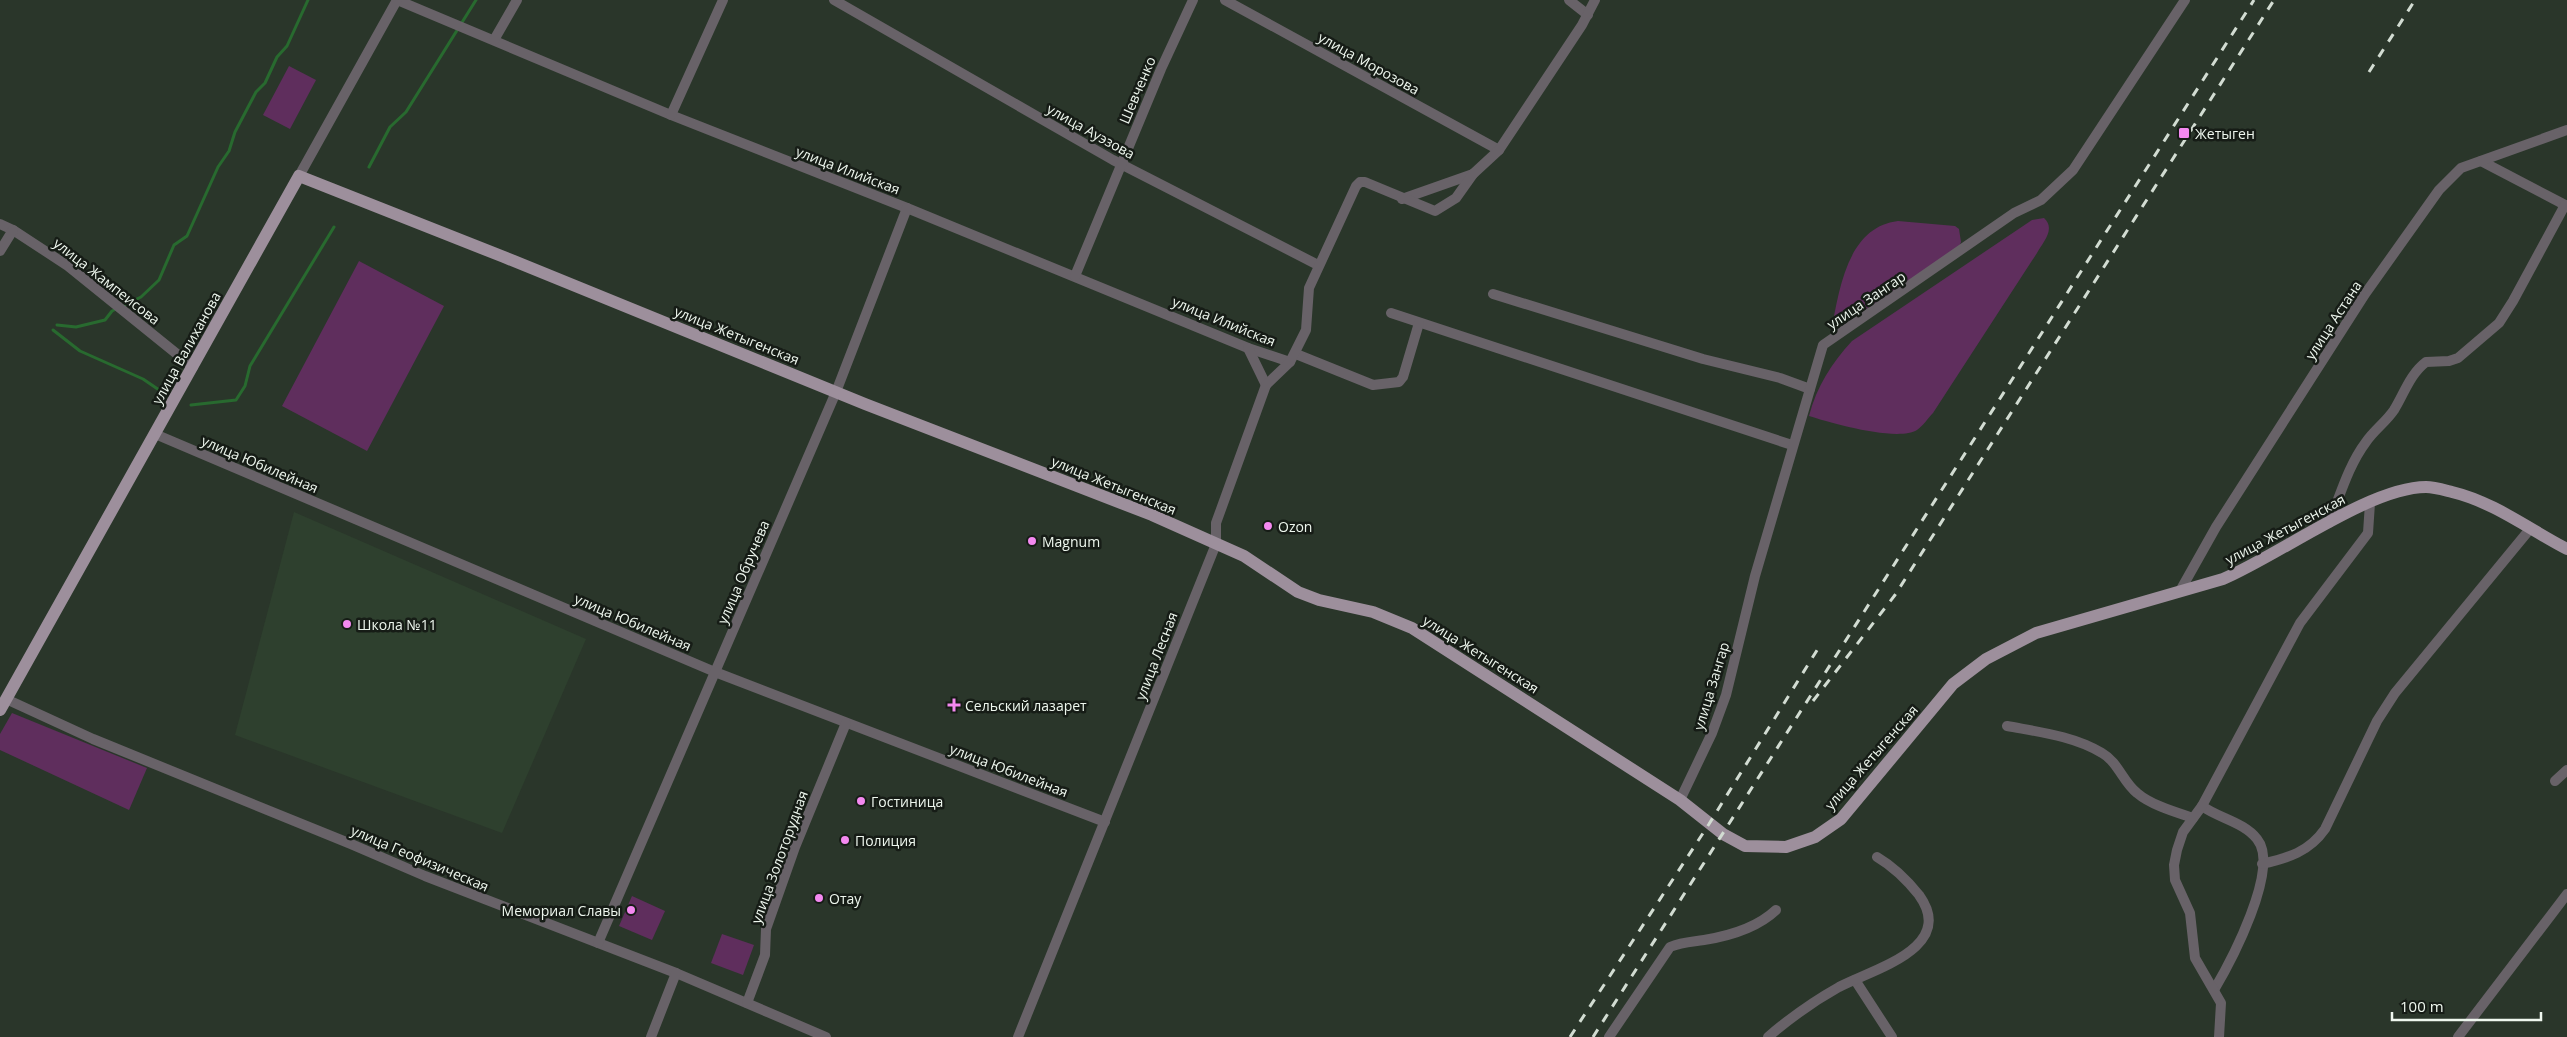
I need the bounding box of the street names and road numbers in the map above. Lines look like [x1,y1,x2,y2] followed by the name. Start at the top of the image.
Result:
[1315,27,1423,99] street label: улица Морозова
[1114,54,1160,126] street label: Шевченко
[1044,99,1138,163] street label: улица Ауэзова
[793,141,903,199] street label: улица Илийская
[50,233,164,329] street label: улица Жампеисова
[1823,267,1909,333] street label: улица Зангар
[2300,277,2366,363] street label: улица Астана
[147,288,225,408] street label: улица Валиханова
[1169,292,1279,350] street label: улица Илийская
[672,301,802,369] street label: улица Жетыгенская
[199,431,321,497] street label: улица Юбилейная
[1049,451,1179,519] street label: улица Жетыгенская
[2222,489,2348,569] street label: улица Жетыгенская
[713,517,773,627] street label: улица Обручева
[572,589,694,655] street label: улица Юбилейная
[1130,609,1182,703] street label: улица Лесная
[1419,611,1543,697] street label: улица Жетыгенская
[1689,640,1733,732] street label: улица Зангар
[1820,700,1922,814] street label: улица Жетыгенская
[947,739,1071,801] street label: улица Юбилейная
[746,788,812,926] street label: улица Золоторудная
[348,820,492,896] street label: улица Геофизическая

